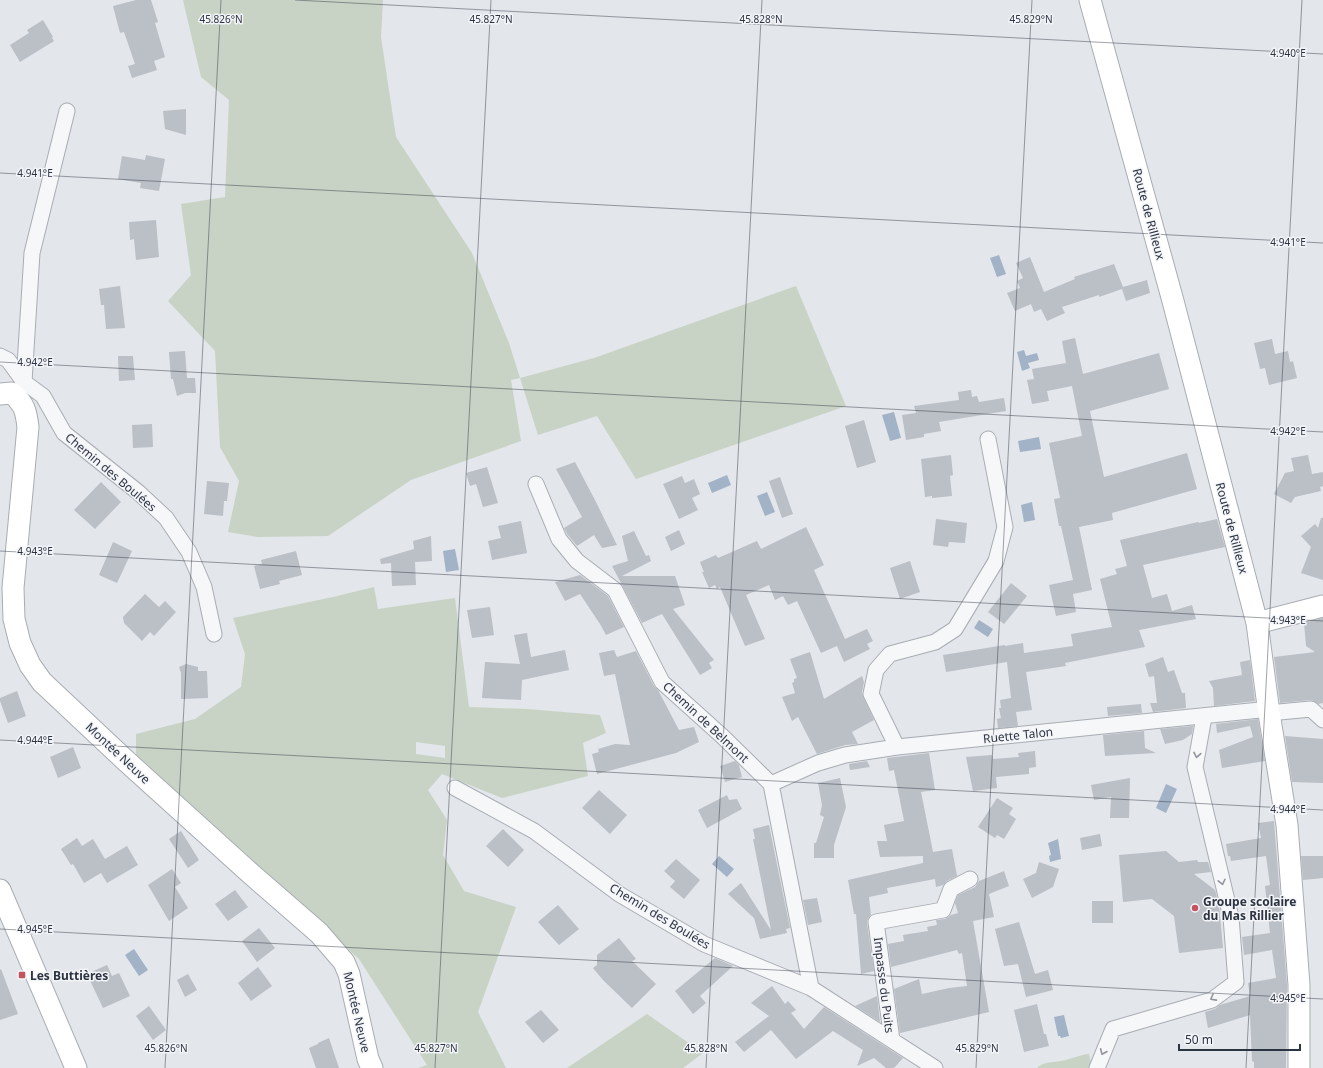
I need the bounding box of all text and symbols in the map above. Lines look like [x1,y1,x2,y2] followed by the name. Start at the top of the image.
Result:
[199,12,243,26] text: 45.826°N
[469,12,513,26] text: 45.827°N
[739,12,783,26] text: 45.828°N
[1009,12,1053,26] text: 45.829°N
[1270,46,1306,60] text: 4.940°E
[17,166,53,180] text: 4.941°E
[1129,166,1170,262] street label: Route de Rillieux
[1270,235,1306,249] text: 4.941°E
[17,355,53,369] text: 4.942°E
[1270,424,1306,438] text: 4.942°E
[62,429,161,515] street label: Chemin des Boulées
[1212,480,1253,576] street label: Route de Rillieux
[17,544,53,558] text: 4.943°E
[1270,613,1306,627] text: 4.943°E
[659,678,753,767] street label: Chemin de Belmont
[82,719,154,788] street label: Montée Neuve
[982,723,1054,747] street label: Ruette Talon
[17,733,53,747] text: 4.944°E
[1193,752,1202,758] one-way arrow
[1270,802,1306,816] text: 4.944°E
[1218,878,1226,885] one-way arrow
[607,879,714,953] street label: Chemin des Boulées
[1203,893,1296,924] place label: Groupe scolaire du Mas Rillier
[1190,903,1200,913] marker: Groupe scolaire du Mas Rillier
[17,922,53,936] text: 4.945°E
[870,936,898,1034] street label: Impasse du Puits
[30,967,108,984] place label: Les Buttières
[17,970,27,980] marker: Les Buttières
[339,970,375,1054] street label: Montée Neuve
[1270,991,1306,1005] text: 4.945°E
[1210,993,1217,1001] one-way arrow
[1179,1026,1300,1052] scale bar
[1185,1031,1213,1048] text: 50 m
[144,1041,188,1055] text: 45.826°N
[414,1041,458,1055] text: 45.827°N
[684,1041,728,1055] text: 45.828°N
[955,1041,999,1055] text: 45.829°N
[1100,1049,1108,1056] one-way arrow

